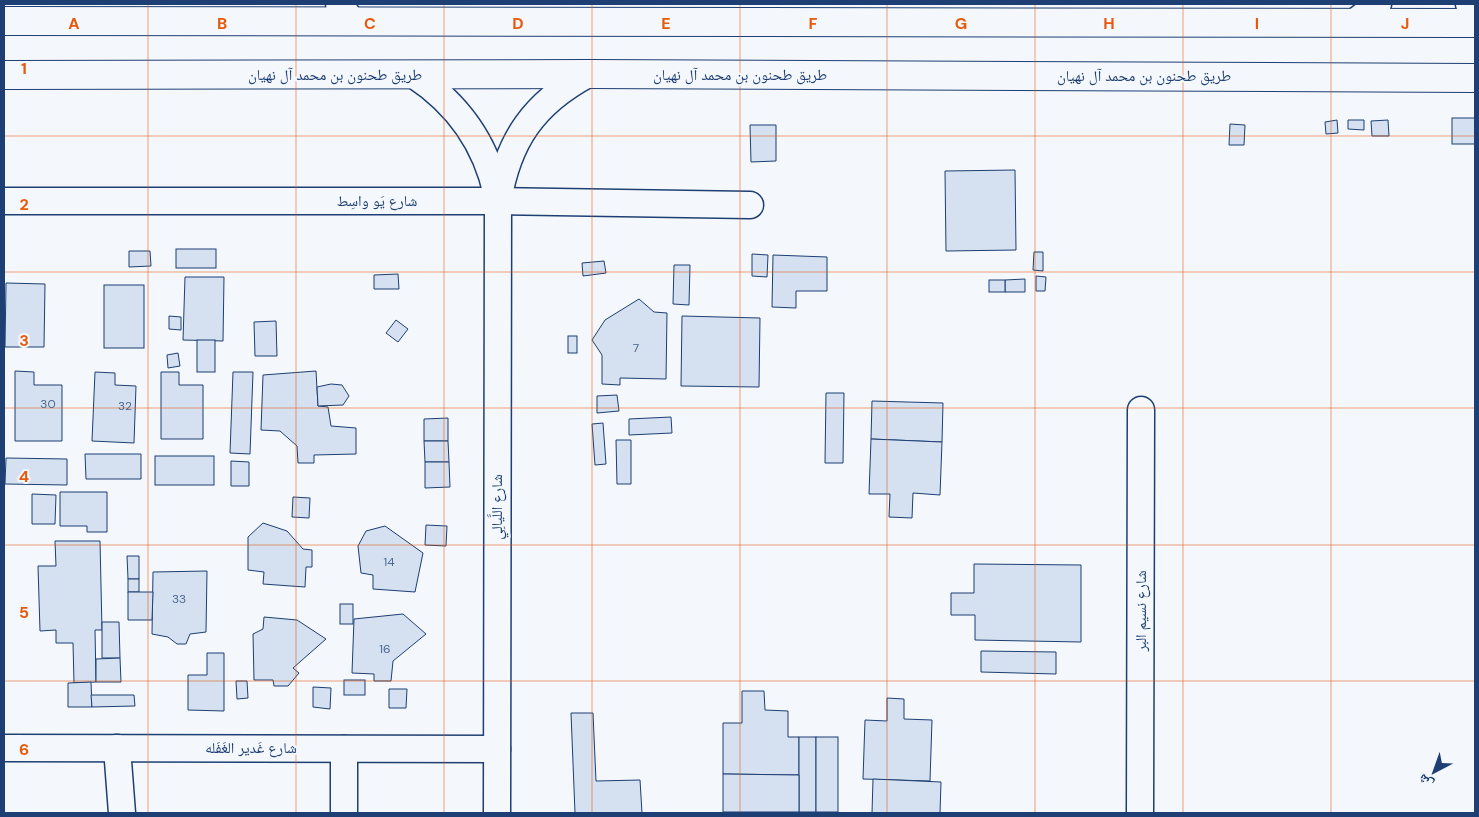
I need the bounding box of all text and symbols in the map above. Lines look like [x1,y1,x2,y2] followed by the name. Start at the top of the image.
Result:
[68,13,80,34] text: A
[217,13,227,34] text: B
[364,13,376,34] text: C
[512,13,524,34] text: D
[661,13,671,34] text: E
[809,13,818,34] text: F
[955,13,967,34] text: G
[1103,13,1115,34] text: H
[1255,13,1259,34] text: I
[1401,13,1409,34] text: J
[21,58,27,79] text: 1
[248,65,422,85] street label: طريق طحنون بن محمد آل نهيان
[653,65,827,85] street label: طريق طحنون بن محمد آل نهيان
[1057,66,1231,86] street label: طريق طحنون بن محمد آل نهيان
[337,191,418,211] street label: شارع يَو واسِط
[19,194,29,215] text: 2
[19,330,29,351] text: 3
[633,340,639,356] house number: 7
[40,396,56,412] house number: 30
[118,398,132,414] house number: 32
[19,466,29,487] text: 4
[486,474,509,540] street label: شارع اللَّيالِي
[383,554,395,570] house number: 14
[1131,570,1151,653] street label: شارع نسيم البر
[172,591,186,607] house number: 33
[19,602,29,623] text: 5
[379,641,391,657] house number: 16
[205,738,297,758] street label: شارع غَدير الغَفَله
[19,739,29,760] text: 6
[1409,747,1459,797] north arrow
[1414,770,1437,793] text: ش

